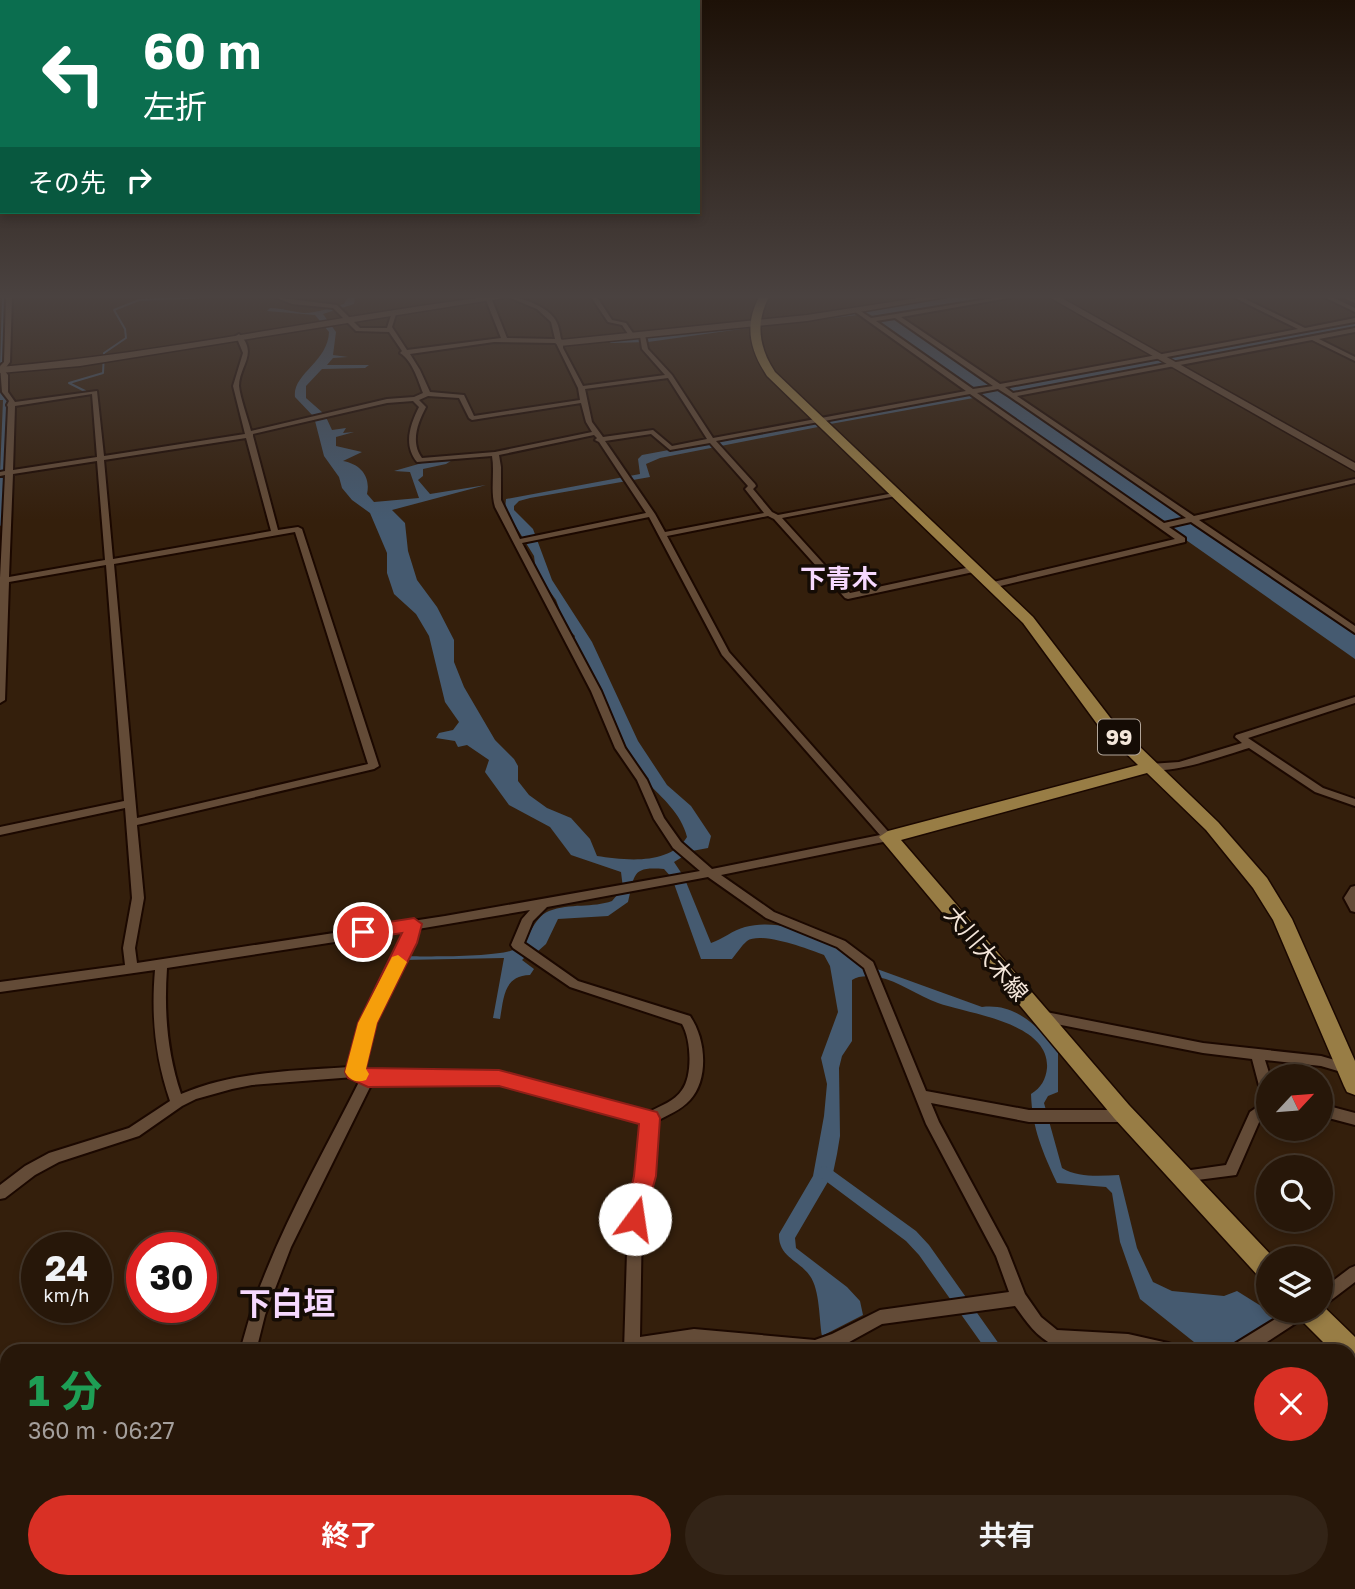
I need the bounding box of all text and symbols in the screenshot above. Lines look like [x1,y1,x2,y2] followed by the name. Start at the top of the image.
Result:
[143,21,261,80] text: 60 m
[28,28,119,119] icon: left
[143,87,207,125] text: 左折
[120,161,158,199] icon: right
[28,167,106,198] text: その先
[800,563,878,594] district label: 下青木
[1098,720,1140,754] road number: 99
[939,900,1035,1006] street label: 大川大木線
[333,902,393,962] pin
[344,913,382,951] icon: arrive
[1256,1064,1334,1141] north arrow
[1256,1064,1333,1323] map controls
[1256,1155,1333,1232] button: search
[598,1182,672,1256] position arrow
[126,1232,217,1323] speed limit sign: 30
[1256,1246,1333,1323] button: layers
[45,1247,88,1289] text: 24
[44,1284,89,1306] text: km/h
[239,1284,335,1322] district label: 下白垣
[28,1365,102,1415] text: 1 分
[1254,1367,1328,1441] button: close
[28,1416,175,1444] text: 360 m · 06:27
[28,1495,671,1575] button: 終了
[685,1495,1328,1575] button: 共有

